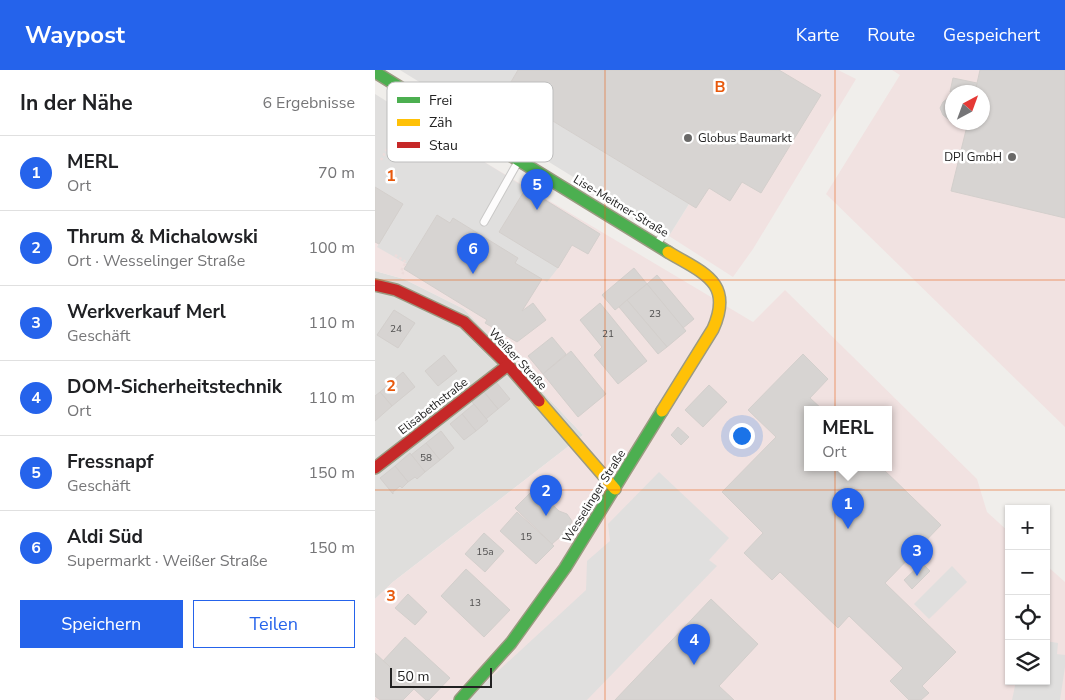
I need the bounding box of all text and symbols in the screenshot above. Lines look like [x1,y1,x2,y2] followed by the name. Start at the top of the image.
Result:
[25,19,125,51] text: Waypost
[796,23,839,47] text: Karte
[867,23,915,47] text: Route
[943,23,1040,47] text: Gespeichert
[714,76,726,98] text: B
[387,82,553,162] legend
[945,85,990,130] north arrow
[20,89,133,117] text: In der Nähe
[429,91,452,110] text: Frei
[262,92,355,114] text: 6 Ergebnisse
[429,113,452,132] text: Zäh
[698,130,792,146] place label: Globus Baumarkt
[682,132,694,144] marker: Globus Baumarkt
[429,136,458,155] text: Stau
[67,149,119,175] text: MERL
[944,149,1002,165] place label: DPI GmbH
[1006,151,1018,163] marker: DPI GmbH
[31,162,41,184] text: 1
[318,162,355,184] text: 70 m
[386,165,396,187] text: 1
[521,169,553,210] pin: 5
[570,171,672,241] street label: Lise-Meitner-Straße
[67,175,91,197] text: Ort
[67,224,258,250] text: Thrum & Michalowski
[457,233,489,274] pin: 6
[31,237,41,259] text: 2
[308,237,355,259] text: 100 m
[67,250,245,272] text: Ort · Wesselinger Straße
[67,299,226,325] text: Werkverkauf Merl
[649,307,661,321] house number: 23
[31,312,41,334] text: 3
[308,312,355,334] text: 110 m
[390,322,402,336] house number: 24
[67,325,130,347] text: Geschäft
[485,325,551,393] street label: Weißer Straße
[602,327,614,341] house number: 21
[67,374,282,400] text: DOM-Sicherheitstechnik
[395,374,471,438] street label: Elisabethstraße
[386,375,396,397] text: 2
[31,387,41,409] text: 4
[308,387,355,409] text: 110 m
[67,400,91,422] text: Ort
[804,406,892,471] popup
[822,415,874,441] text: MERL
[729,423,755,449] your location
[822,441,846,463] text: Ort
[559,447,629,545] street label: Wesselinger Straße
[67,449,153,475] text: Fressnapf
[420,451,432,465] house number: 58
[31,462,41,484] text: 5
[308,462,355,484] text: 150 m
[67,475,130,497] text: Geschäft
[530,475,562,516] pin: 2
[832,488,864,529] pin: 1
[1005,505,1050,685] map controls
[1005,505,1050,550] button: +
[67,524,143,550] text: Aldi Süd
[520,530,532,544] house number: 15
[901,535,933,576] pin: 3
[31,537,41,559] text: 6
[308,537,355,559] text: 150 m
[476,545,494,559] house number: 15a
[67,550,268,572] text: Supermarkt · Weißer Straße
[1005,550,1050,595] button: −
[386,585,396,607] text: 3
[1005,595,1050,640] button: locate
[469,596,481,610] house number: 13
[20,600,183,648] button: Speichern
[193,600,355,648] button: Teilen
[678,624,710,665] pin: 4
[1005,640,1050,685] button: layers
[390,665,493,688] scale bar
[397,667,429,686] text: 50 m

